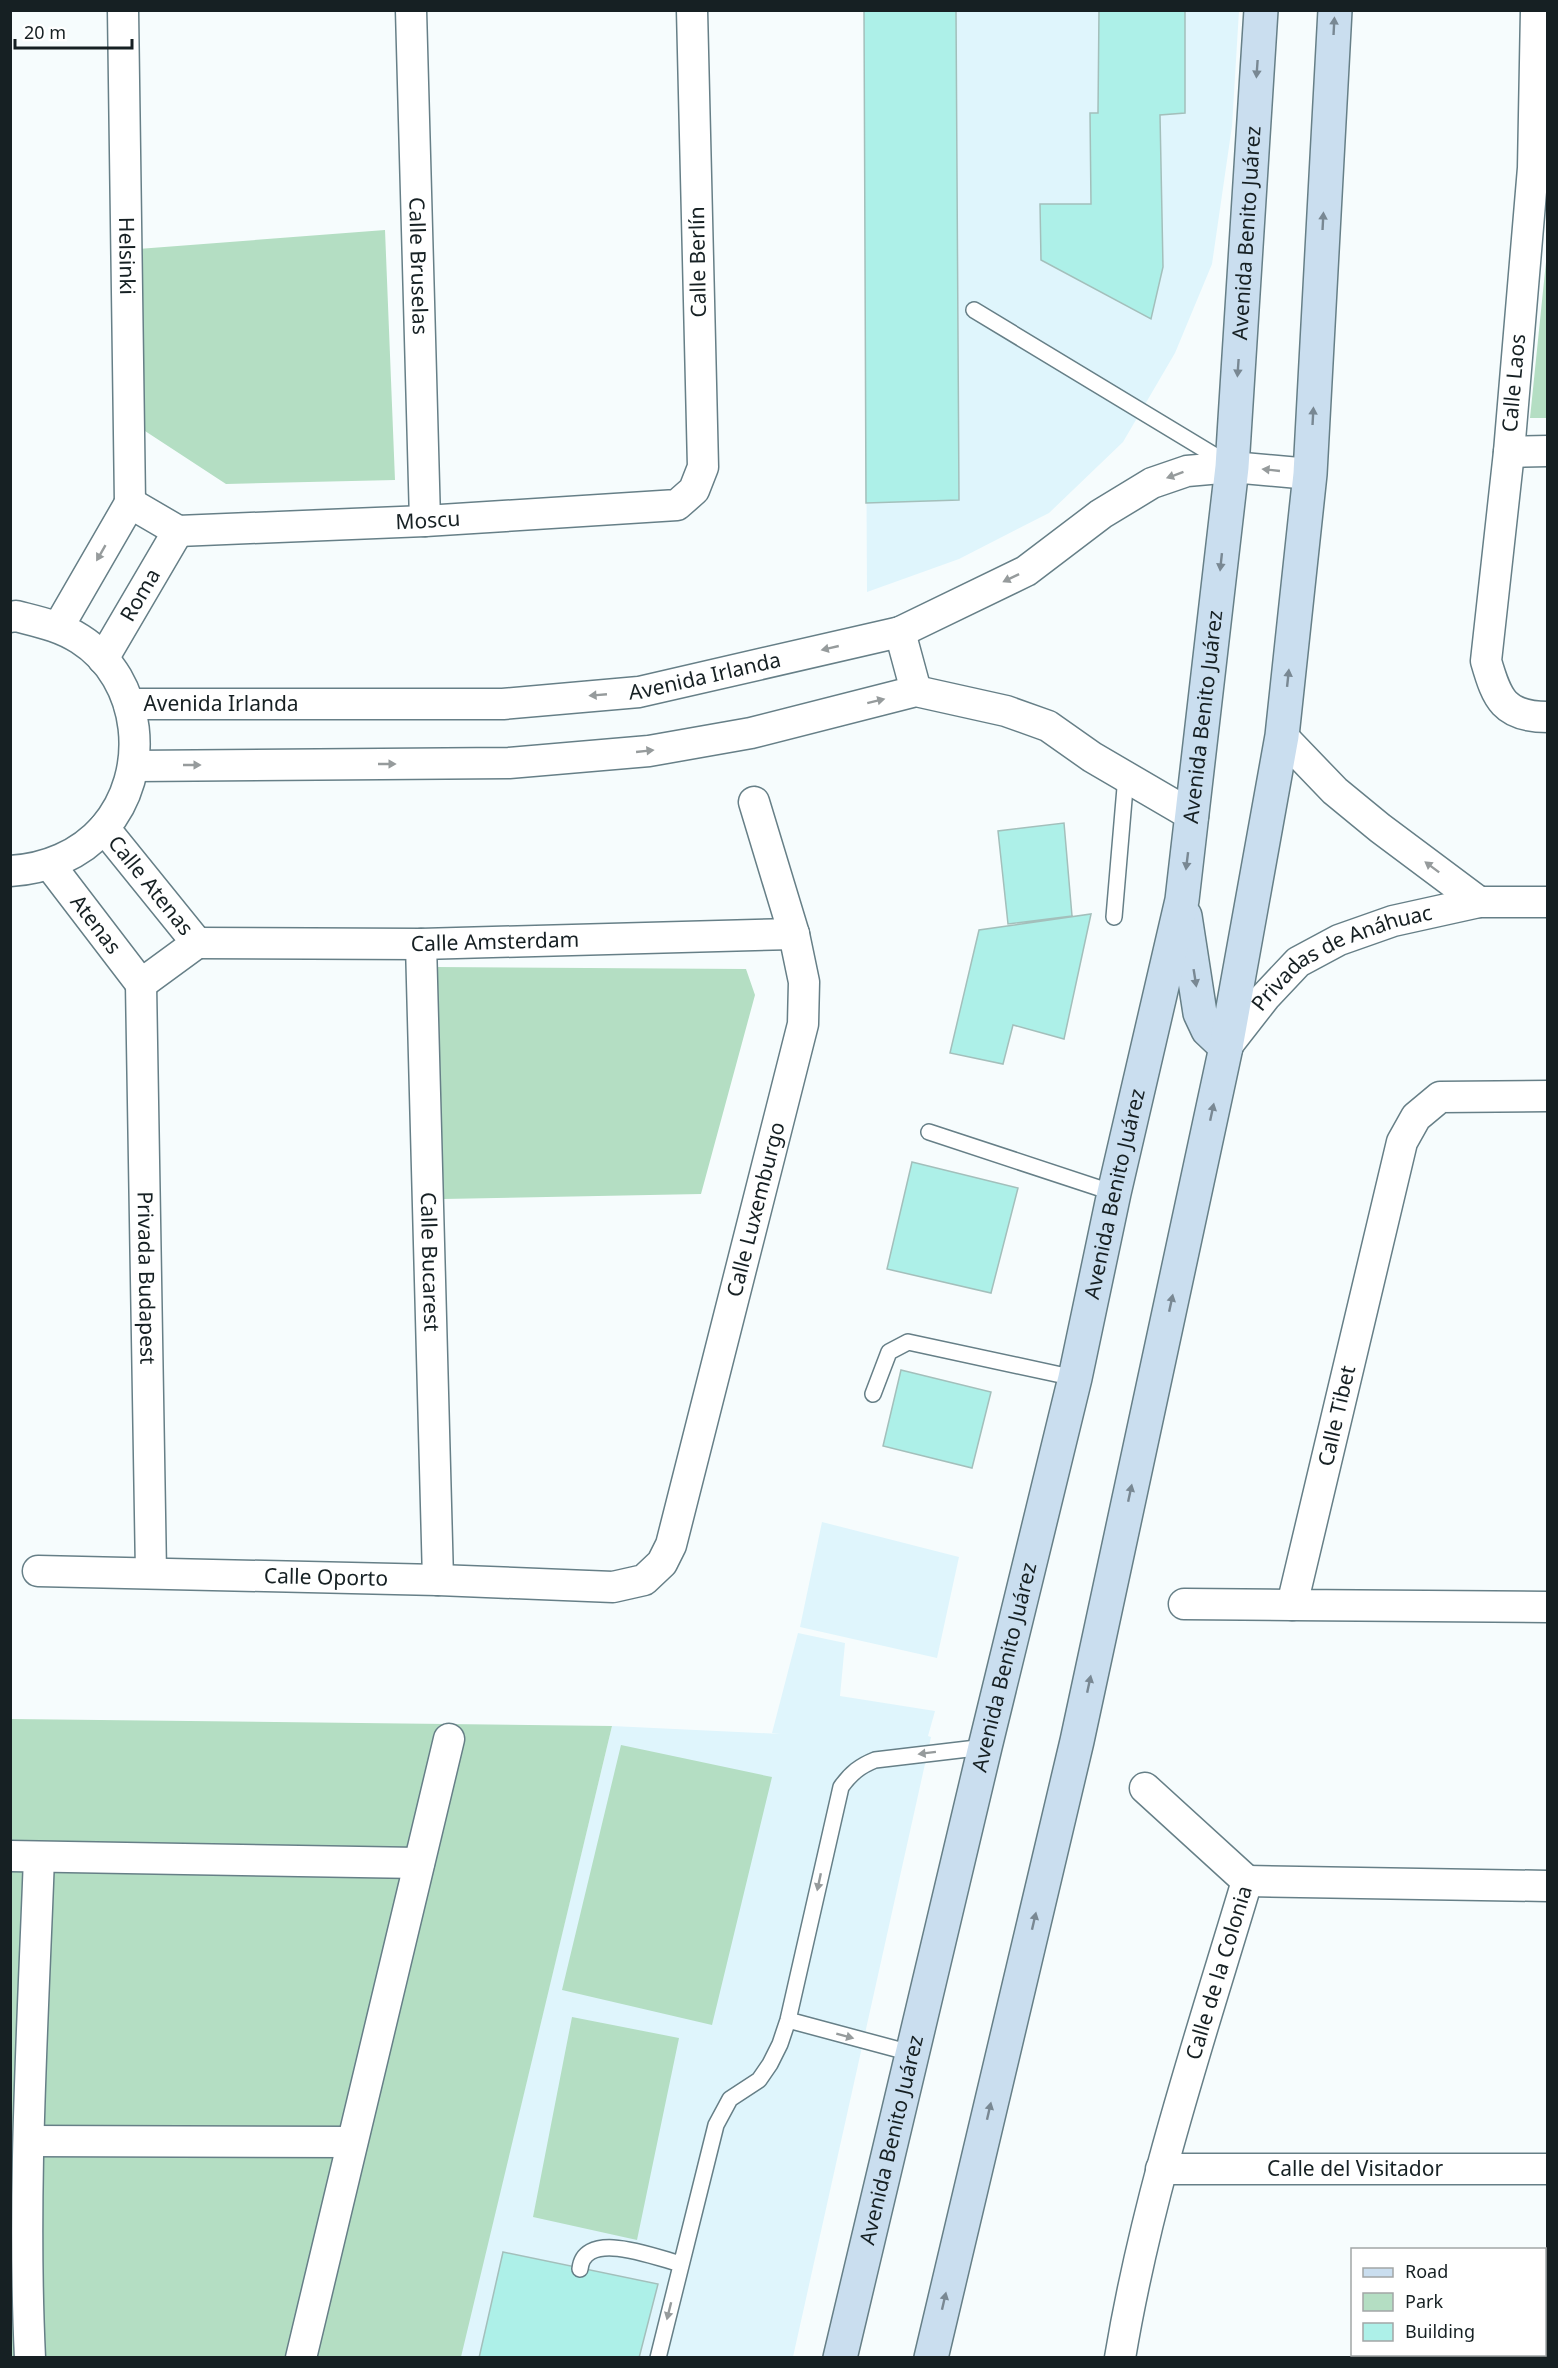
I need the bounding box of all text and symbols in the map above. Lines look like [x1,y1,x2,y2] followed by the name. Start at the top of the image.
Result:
[15,12,132,50] scale bar
[1329,17,1338,36] one-way arrow
[24,20,66,44] text: 20 m
[1253,59,1262,78] one-way arrow
[1225,125,1267,341] street label: Avenida Benito Juárez
[403,197,435,335] street label: Calle Bruselas
[682,206,712,318] street label: Calle Berlín
[1319,212,1328,231] one-way arrow
[113,217,142,295] street label: Helsinki
[1495,333,1531,433] street label: Calle Laos
[1234,359,1243,378] one-way arrow
[1308,406,1318,425] one-way arrow
[1262,465,1281,475] one-way arrow
[1166,471,1184,480] one-way arrow
[395,504,461,535] street label: Moscu
[96,545,106,562] one-way arrow
[1217,553,1226,572] one-way arrow
[113,563,166,626] street label: Roma
[1002,574,1019,583] one-way arrow
[1176,608,1228,825] street label: Avenida Benito Juárez
[820,644,839,653] one-way arrow
[628,645,783,706] street label: Avenida Irlanda
[1283,668,1293,687] one-way arrow
[143,689,299,717] street label: Avenida Irlanda
[588,691,607,700] one-way arrow
[867,696,885,705] one-way arrow
[636,747,655,756] one-way arrow
[378,759,397,769] one-way arrow
[183,760,202,770] one-way arrow
[102,829,200,941] street label: Calle Atenas
[1182,851,1192,870] one-way arrow
[1425,861,1441,873] one-way arrow
[65,889,128,959] street label: Atenas
[1244,898,1434,1016] street label: Privadas de Anáhuac
[411,925,580,957] street label: Calle Amsterdam
[1190,969,1199,988] one-way arrow
[1077,1086,1151,1301] street label: Avenida Benito Juárez
[1208,1102,1217,1121] one-way arrow
[719,1119,791,1300] street label: Calle Luxemburgo
[132,1191,162,1365] street label: Privada Budapest
[415,1192,446,1332] street label: Calle Bucarest
[1167,1293,1176,1312] one-way arrow
[1311,1362,1361,1469] street label: Calle Tibet
[1126,1484,1135,1503] one-way arrow
[965,1559,1043,1775] street label: Avenida Benito Juárez
[264,1561,388,1592] street label: Calle Oporto
[1085,1674,1094,1693] one-way arrow
[917,1749,936,1758] one-way arrow
[814,1873,823,1892] one-way arrow
[1179,1882,1258,2063] street label: Calle de la Colonia
[1030,1911,1039,1930] one-way arrow
[835,2031,854,2041] one-way arrow
[852,2032,929,2247] street label: Avenida Benito Juárez
[985,2102,995,2120] one-way arrow
[1267,2154,1443,2182] street label: Calle del Visitador
[1351,2248,1546,2356] legend
[1405,2259,1448,2283] text: Road
[1405,2289,1443,2313] text: Park
[940,2291,950,2310] one-way arrow
[664,2302,674,2320] one-way arrow
[1405,2319,1475,2343] text: Building

